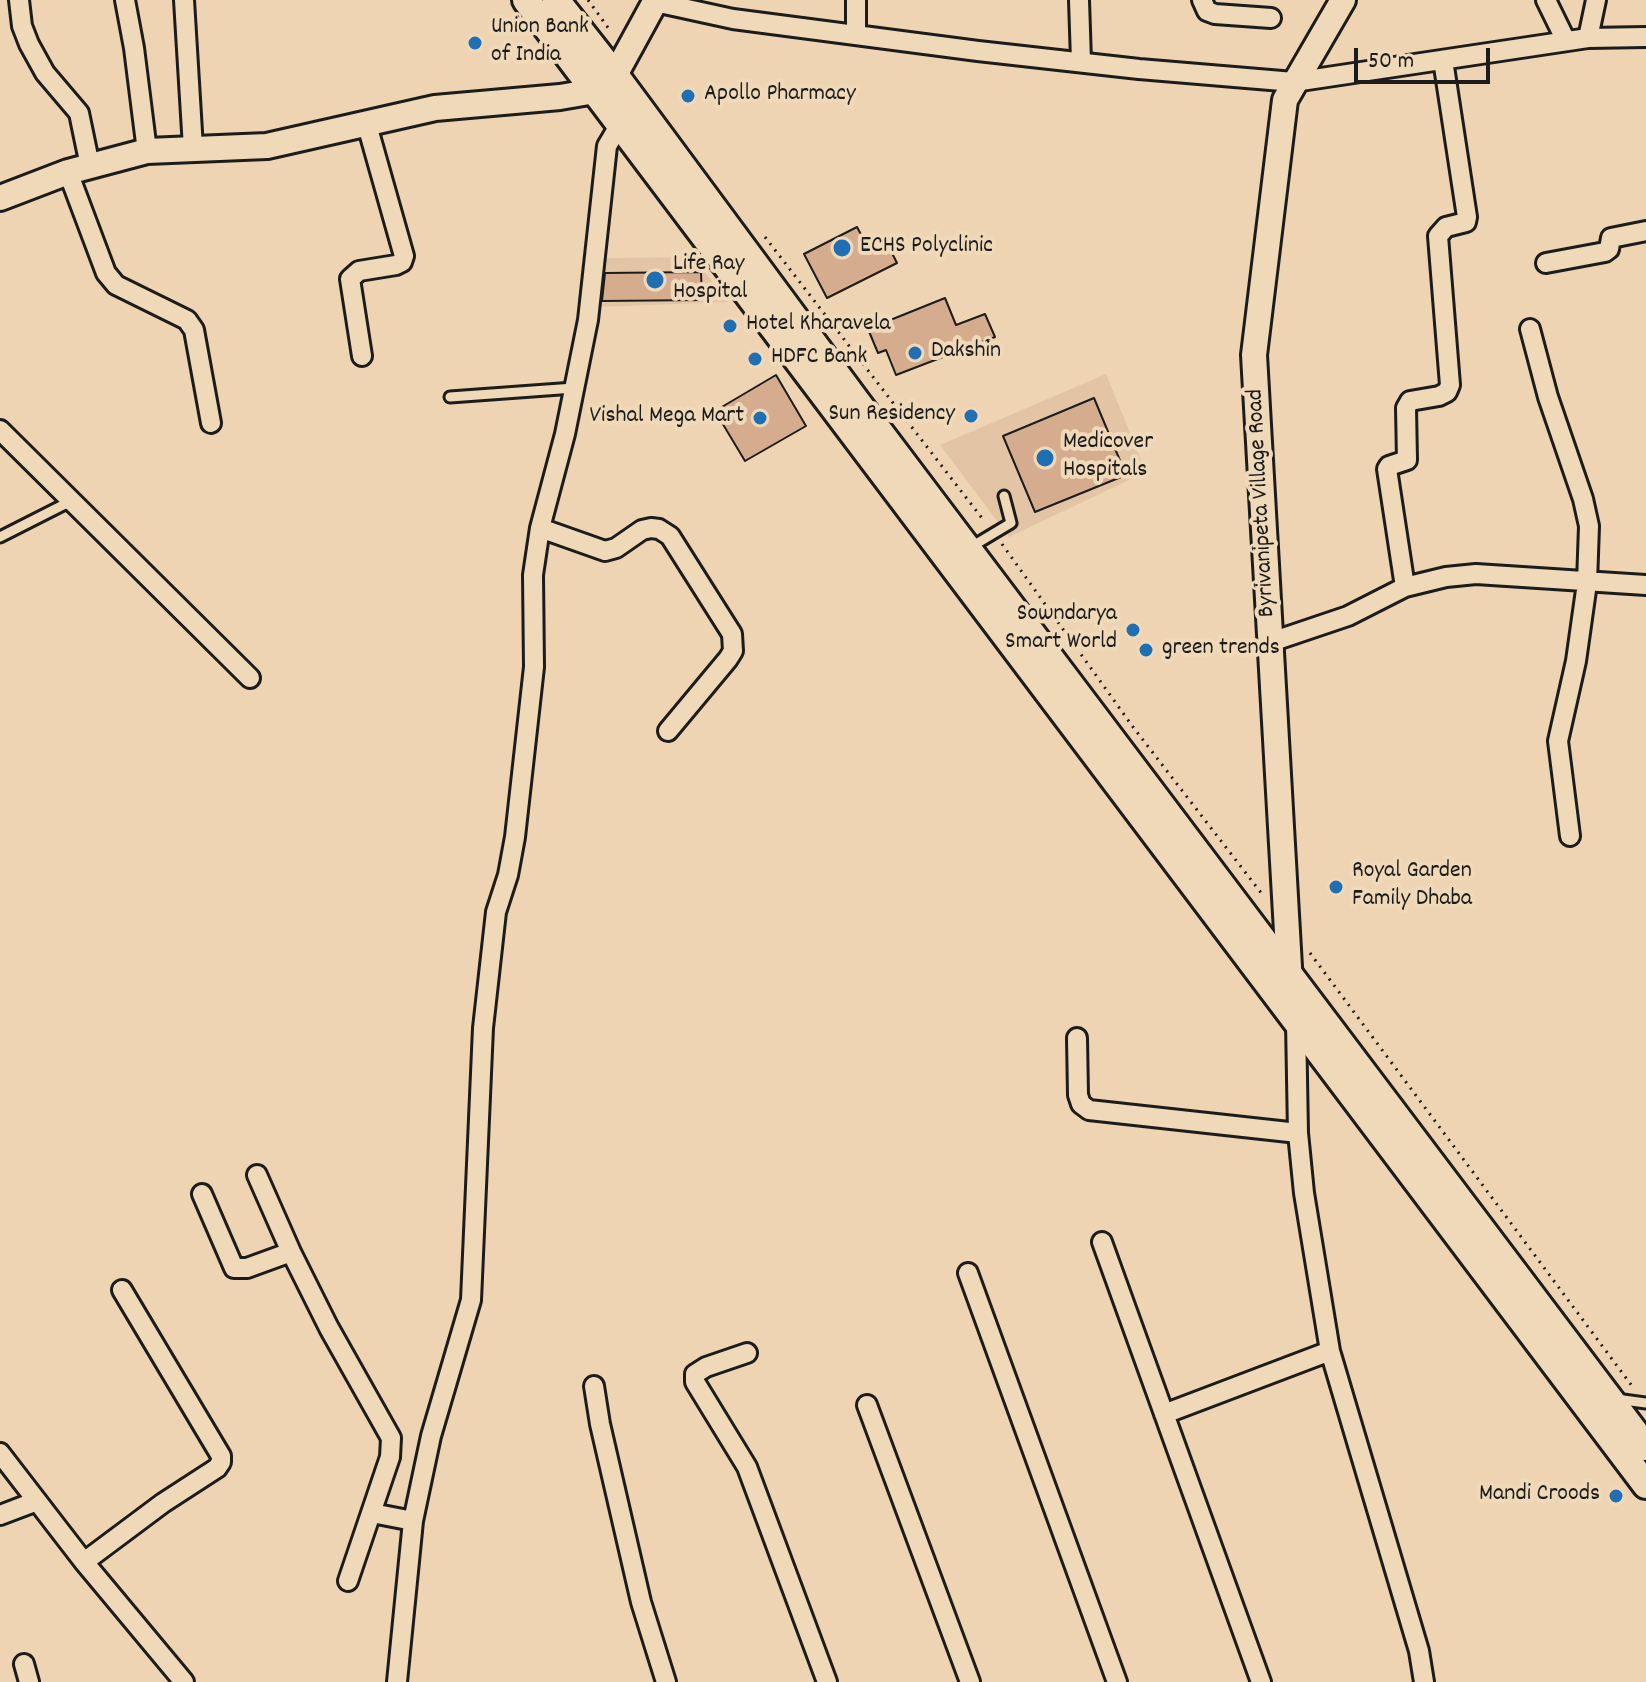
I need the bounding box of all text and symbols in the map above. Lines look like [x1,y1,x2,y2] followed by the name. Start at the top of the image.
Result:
[491,15,589,71] place label: Union Bank of India
[1358,32,1494,82] scale bar
[466,34,484,52] marker: Union Bank of India
[1368,45,1414,79] text: 50 m
[704,82,856,110] place label: Apollo Pharmacy
[679,87,697,105] marker: Apollo Pharmacy
[860,234,993,262] place label: ECHS Polyclinic
[831,237,853,259] marker: ECHS Polyclinic
[673,252,747,308] place label: Life Ray Hospital
[644,269,666,291] marker: Life Ray Hospital
[746,312,891,340] place label: Hotel Kharavela
[721,317,739,335] marker: Hotel Kharavela
[931,339,1001,367] place label: Dakshin
[906,344,924,362] marker: Dakshin
[771,345,867,373] place label: HDFC Bank
[746,350,764,368] marker: HDFC Bank
[1243,388,1283,618] street label: Byrivanipeta Village Road
[828,402,955,430] place label: Sun Residency
[590,404,744,432] place label: Vishal Mega Mart
[962,407,980,425] marker: Sun Residency
[751,409,769,427] marker: Vishal Mega Mart
[1063,430,1153,486] place label: Medicover Hospitals
[1034,447,1056,469] marker: Medicover Hospitals
[1005,602,1117,658] place label: Sowndarya Smart World
[1124,621,1142,639] marker: Sowndarya Smart World
[1162,636,1280,664] place label: green trends
[1137,641,1155,659] marker: green trends
[1352,859,1472,915] place label: Royal Garden Family Dhaba
[1327,878,1345,896] marker: Royal Garden Family Dhaba
[1479,1482,1600,1510] place label: Mandi Croods
[1607,1487,1625,1505] marker: Mandi Croods

